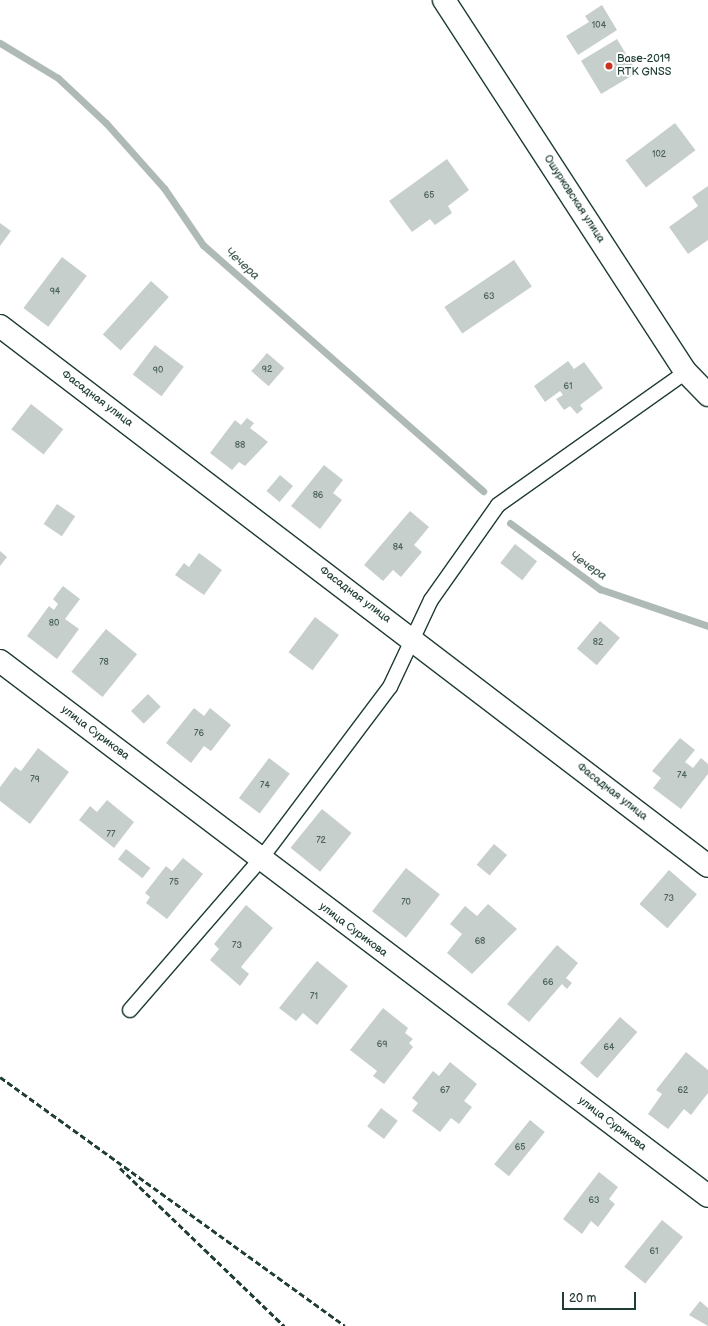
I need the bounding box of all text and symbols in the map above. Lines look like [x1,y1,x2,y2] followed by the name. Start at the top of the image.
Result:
[592,21,606,31] house number: 104
[617,53,671,79] place label: Base-2019 RTK GNSS
[604,61,614,71] marker: Base-2019 RTK GNSS
[652,150,666,160] house number: 102
[541,153,607,245] street label: Ошурковская улица
[424,191,434,201] house number: 65
[222,245,262,283] water label: Чечера
[50,287,60,297] house number: 94
[483,292,495,302] house number: 63
[262,365,272,375] house number: 92
[153,366,163,376] house number: 90
[59,368,135,430] street label: Фасадная улица
[564,382,572,392] house number: 61
[235,441,245,451] house number: 88
[313,491,323,501] house number: 86
[393,543,403,553] house number: 84
[567,548,609,584] water label: Чечера
[317,564,393,626] street label: Фасадная улица
[49,619,59,629] house number: 80
[593,638,603,648] house number: 82
[99,658,109,668] house number: 78
[58,703,132,763] street label: улица Сурикова
[194,729,204,739] house number: 76
[574,760,650,824] street label: Фасадная улица
[677,771,687,781] house number: 74
[30,775,40,785] house number: 79
[260,781,270,791] house number: 74
[107,830,115,840] house number: 77
[316,836,326,846] house number: 72
[169,878,179,888] house number: 75
[664,894,674,904] house number: 73
[401,898,411,908] house number: 70
[316,900,390,960] street label: улица Сурикова
[475,937,485,947] house number: 68
[232,941,242,951] house number: 73
[543,978,553,988] house number: 66
[310,992,318,1002] house number: 71
[377,1040,387,1050] house number: 69
[604,1043,614,1053] house number: 64
[440,1086,450,1096] house number: 67
[678,1086,688,1096] house number: 62
[575,1094,649,1154] street label: улица Сурикова
[515,1143,525,1153] house number: 65
[588,1196,600,1206] house number: 63
[650,1247,658,1257] house number: 61
[564,1284,638,1310] scale bar
[569,1291,596,1306] text: 20 m

